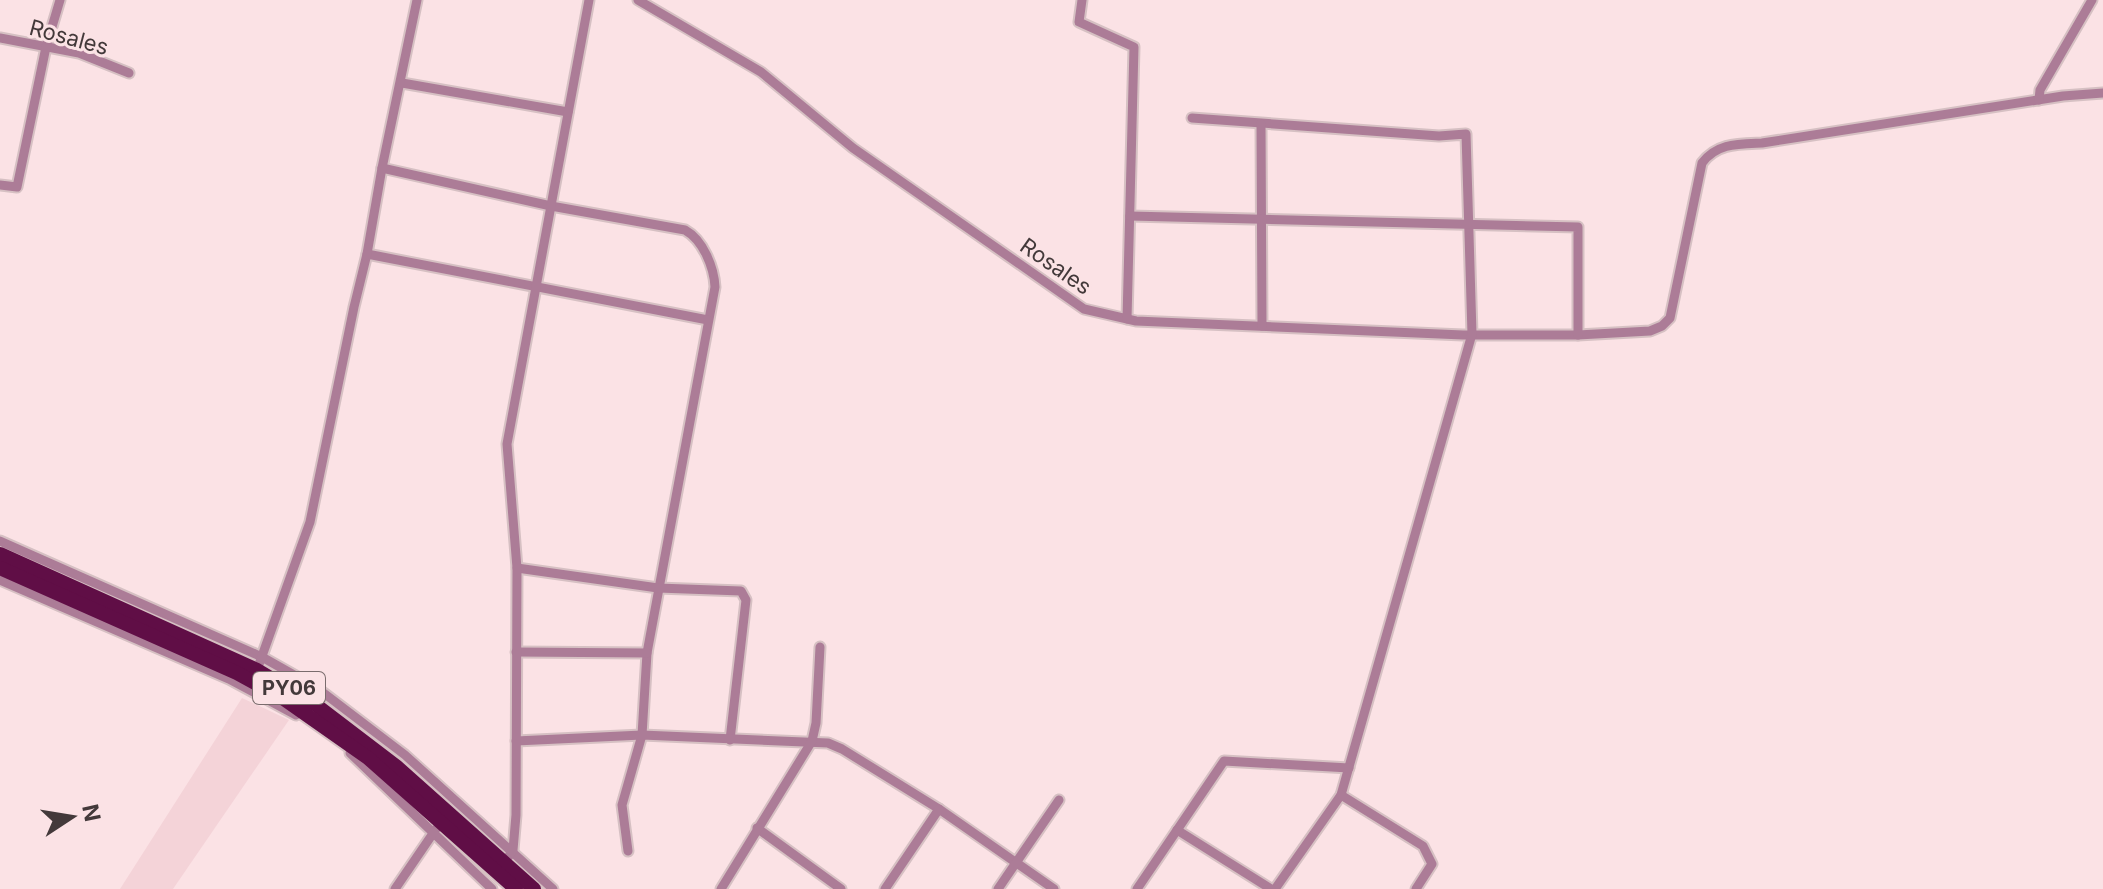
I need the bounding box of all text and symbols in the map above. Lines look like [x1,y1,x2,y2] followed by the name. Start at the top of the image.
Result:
[27,14,111,60] street label: Rosales
[1015,232,1097,300] street label: Rosales
[253,672,325,704] road number: PY06
[32,777,112,857] north arrow
[77,802,106,824] text: N

